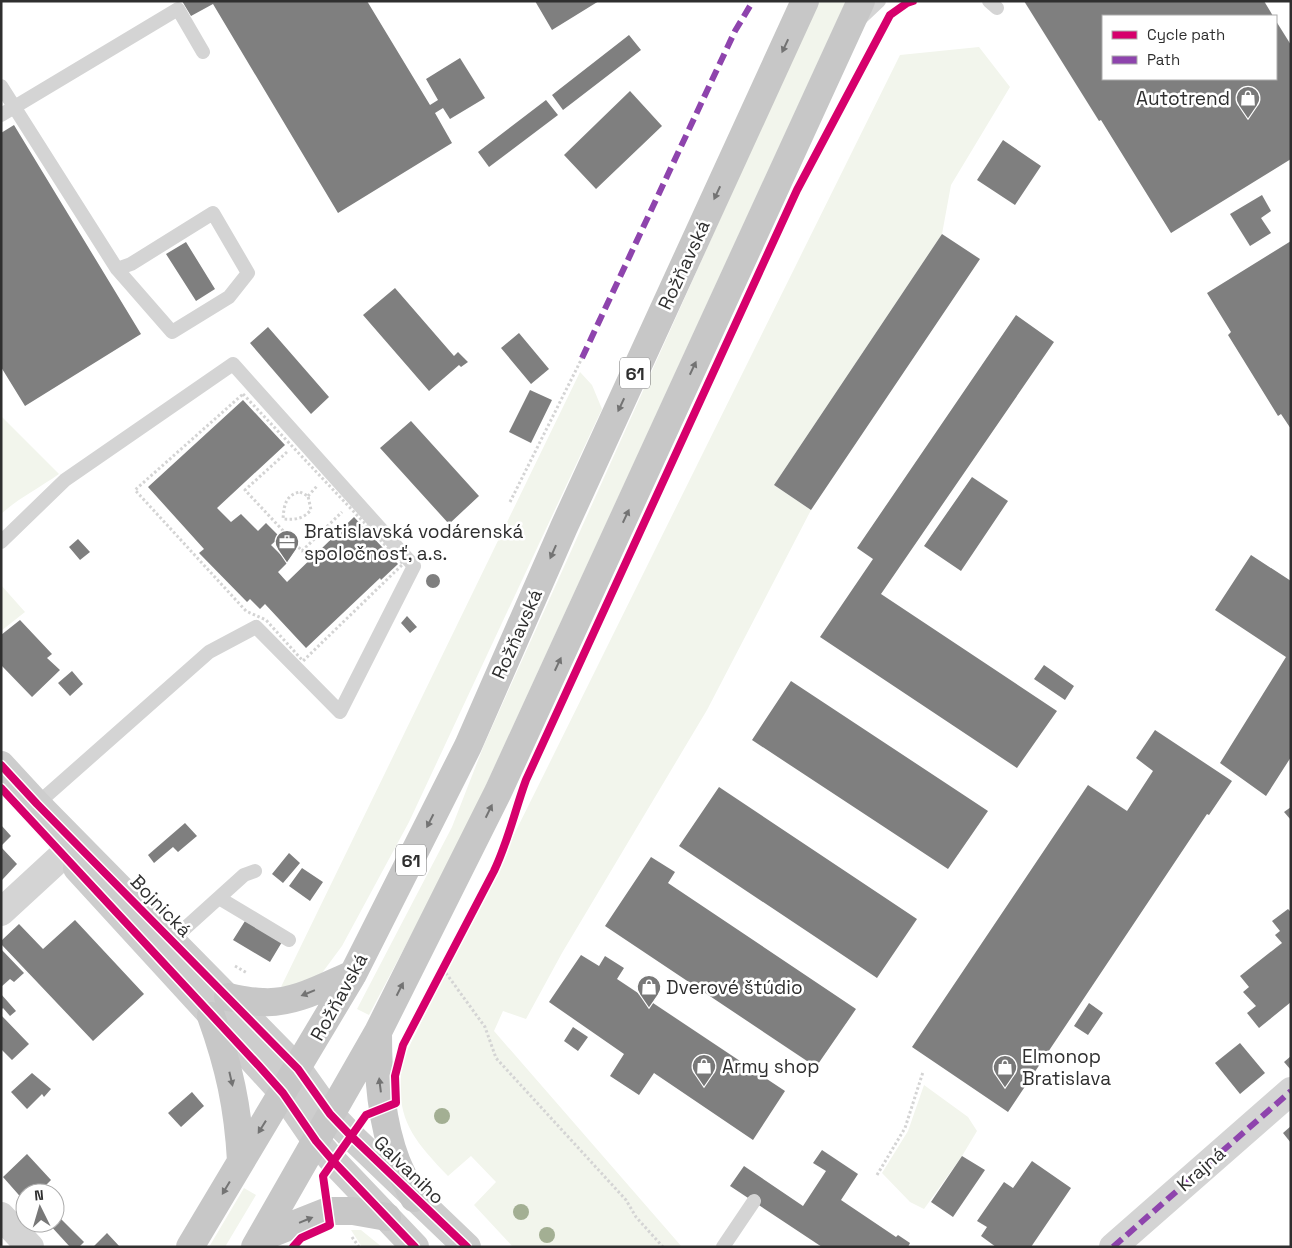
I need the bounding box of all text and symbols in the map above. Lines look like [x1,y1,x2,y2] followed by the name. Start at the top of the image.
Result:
[1102,15,1277,80] legend
[1147,25,1225,44] text: Cycle path
[780,39,788,53] one-way arrow
[1147,50,1180,69] text: Path
[1235,85,1261,119] shop icon: Autotrend
[1136,86,1230,111] place label: Autotrend
[713,186,721,200] one-way arrow
[652,216,716,314] street label: Rožňavská
[620,358,650,388] road number: 61
[690,361,698,375] one-way arrow
[616,398,624,412] one-way arrow
[622,509,630,523] one-way arrow
[304,519,523,566] place label: Bratislavská vodárenská spoločnosť, a.s.
[274,529,300,563] office icon: Bratislavská vodárenská spoločnosť, a.s.
[548,545,556,560] one-way arrow
[486,585,548,683] street label: Rožňavská
[555,657,563,671] one-way arrow
[485,804,493,818] one-way arrow
[426,814,434,828] one-way arrow
[396,844,426,876] road number: 61
[125,869,197,943] street label: Bojnická
[305,949,373,1045] street label: Rožňavská
[636,974,662,1008] shop icon: Dverové štúdio
[666,975,803,1000] place label: Dverové štúdio
[396,981,404,996] one-way arrow
[301,989,315,997] one-way arrow
[1022,1044,1111,1091] place label: Elmonop Bratislava
[691,1053,717,1087] shop icon: Army shop
[722,1054,819,1079] place label: Army shop
[992,1054,1018,1088] shop icon: Elmonop Bratislava
[227,1071,235,1086] one-way arrow
[376,1077,384,1093] one-way arrow
[257,1120,267,1134] one-way arrow
[368,1130,450,1210] street label: Galvaniho
[1171,1141,1231,1197] street label: Krajná
[221,1181,230,1194] one-way arrow
[15,1183,65,1233] north arrow
[33,1186,44,1204] text: N
[299,1216,314,1224] one-way arrow

